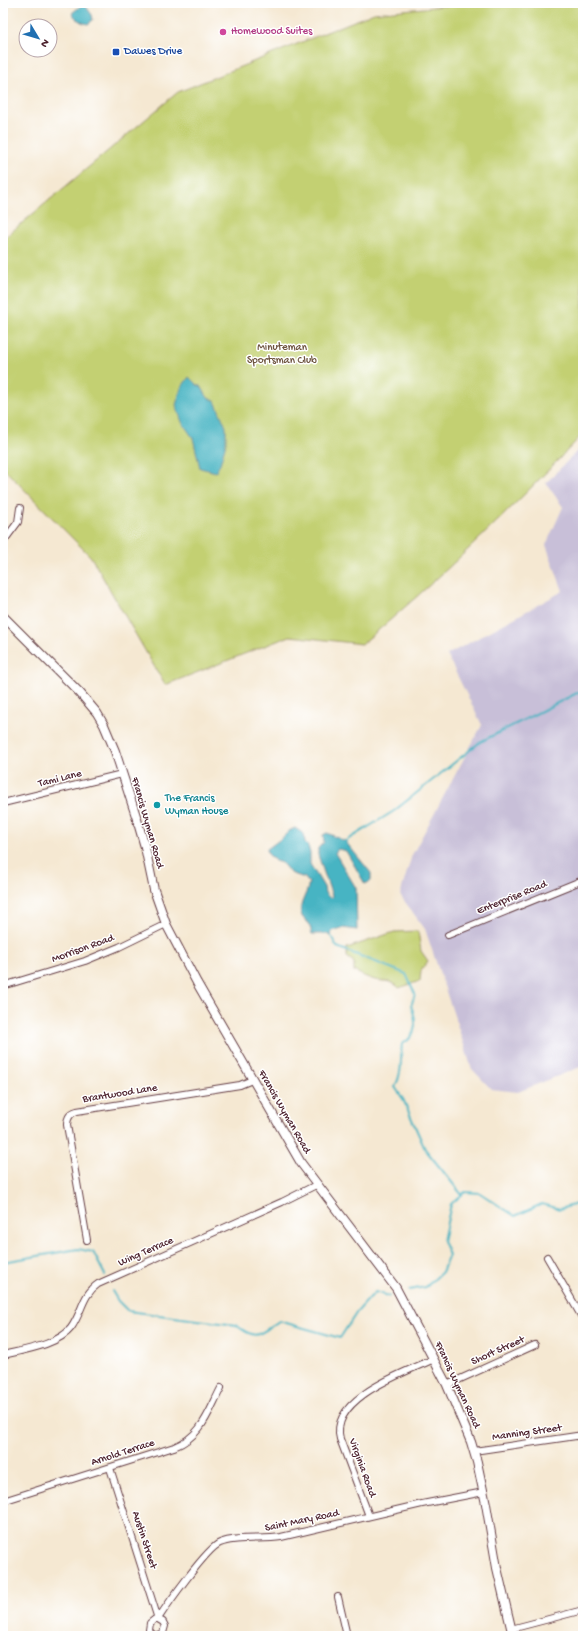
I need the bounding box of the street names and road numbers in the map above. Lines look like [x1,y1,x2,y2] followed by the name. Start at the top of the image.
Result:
[36,768,83,790] street label: Tami Lane
[128,775,166,871] street label: Francis Wyman Road
[475,878,550,917] street label: Enterprise Road
[50,932,117,966] street label: Morrison Road
[255,1067,314,1157] street label: Francis Wyman Road
[81,1082,158,1106] street label: Brantwood Lane
[117,1234,176,1269] street label: Wing Terrace
[470,1333,528,1368] street label: Short Street
[431,1339,483,1432] street label: Francis Wyman Road
[492,1422,564,1444] street label: Manning Street
[346,1436,379,1500] street label: Virginia Road
[90,1437,157,1469] street label: Arnold Terrace
[264,1507,342,1535] street label: Saint Mary Road
[129,1510,159,1572] street label: Austin Street

